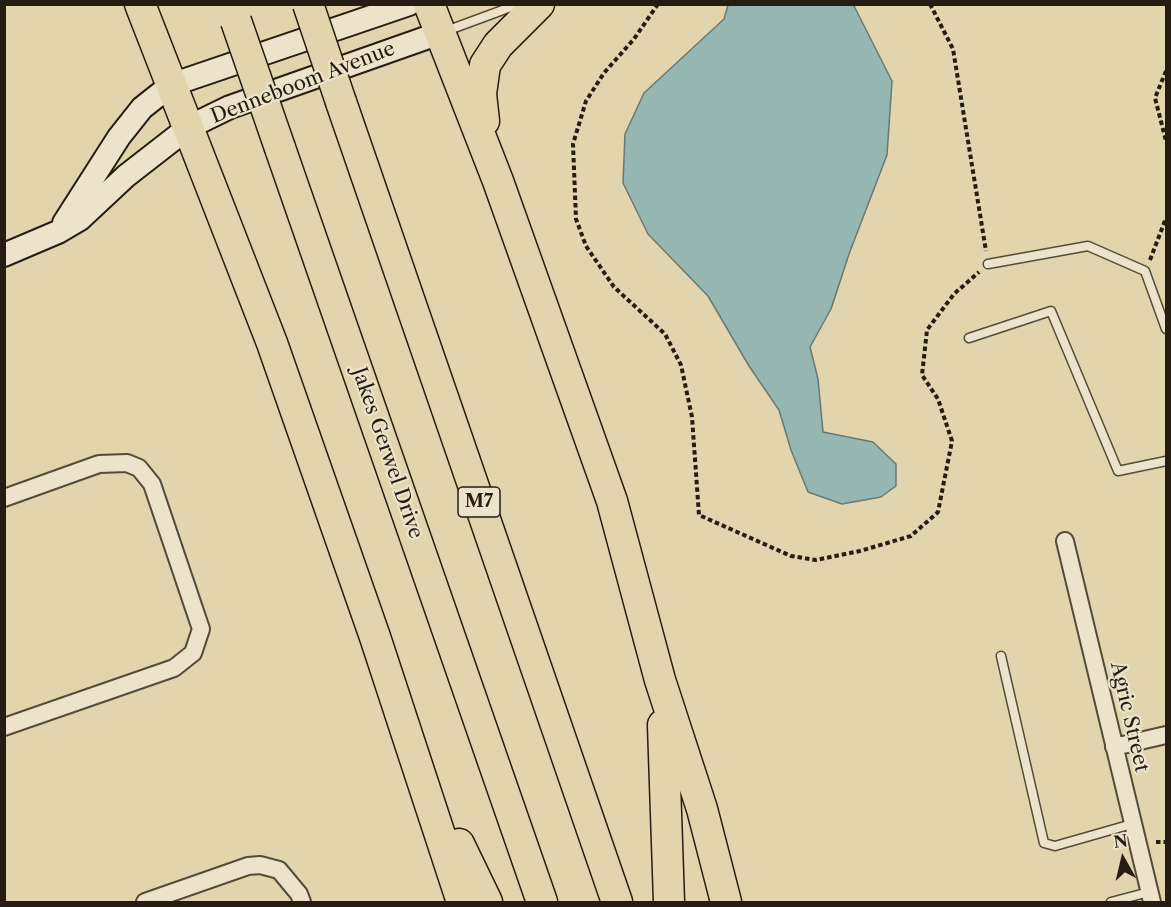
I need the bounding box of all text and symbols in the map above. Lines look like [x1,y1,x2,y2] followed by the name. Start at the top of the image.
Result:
[208,37,398,129] street label: Denneboom Avenue
[346,364,428,542] street label: Jakes Gerwel Drive
[458,487,500,517] road number: M7
[1105,660,1153,774] street label: Agric Street
[1093,829,1153,889] north arrow
[1112,830,1129,852] text: N

